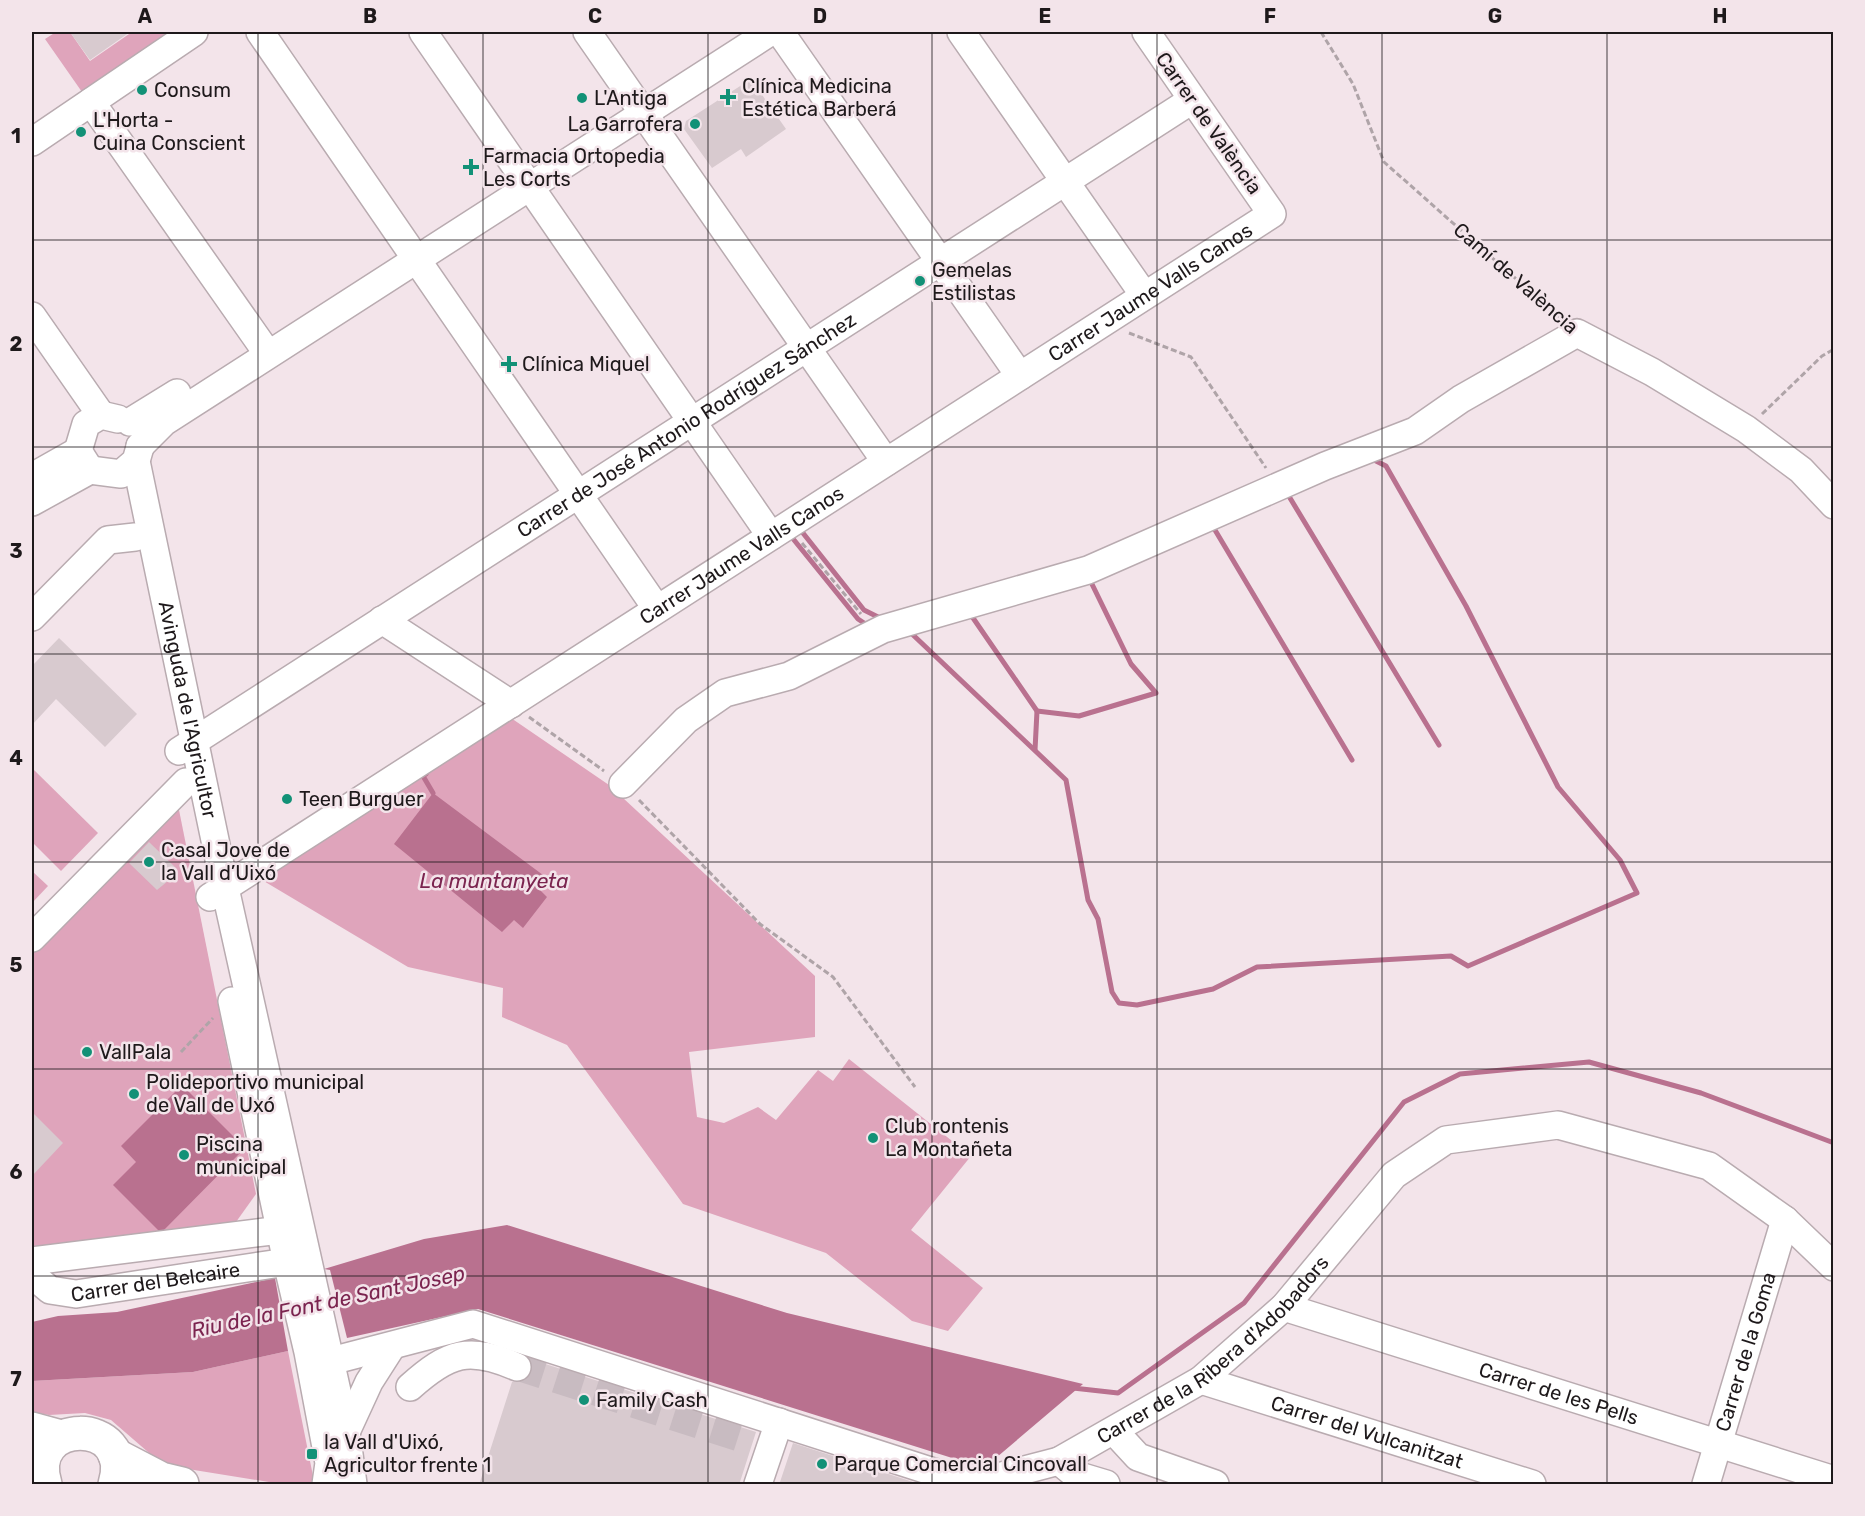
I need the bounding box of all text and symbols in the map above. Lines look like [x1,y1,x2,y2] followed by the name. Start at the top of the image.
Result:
[138,4,153,28] text: A
[363,4,377,28] text: B
[588,4,602,28] text: C
[813,4,827,28] text: D
[1039,4,1051,28] text: E
[1264,4,1276,28] text: F
[1488,4,1502,28] text: G
[1713,4,1727,28] text: H
[1151,47,1267,199] street label: Carrer de València
[742,74,896,121] place label: Clínica Medicina Estética Barberá
[154,78,231,102] place label: Consum
[135,83,149,97] marker: Consum
[594,86,667,110] place label: L'Antiga
[719,88,737,106] marker: Clínica Medicina Estética Barberá
[575,91,589,105] marker: L'Antiga
[93,108,245,155] place label: L'Horta - Cuina Conscient
[568,112,683,136] place label: La Garrofera
[688,117,702,131] marker: La Garrofera
[11,124,21,148] text: 1
[74,125,88,139] marker: L'Horta - Cuina Conscient
[483,144,665,191] place label: Farmacia Ortopedia Les Corts
[464,160,478,174] marker: Farmacia Ortopedia Les Corts
[1449,217,1583,339] street label: Camí de València
[1044,218,1257,367] street label: Carrer Jaume Valls Canos
[932,258,1016,305] place label: Gemelas Estilistas
[913,274,927,288] marker: Gemelas Estilistas
[512,307,860,543] street label: Carrer de José Antonio Rodríguez Sánchez
[10,332,23,356] text: 2
[522,352,650,376] place label: Clínica Miquel
[500,355,518,373] marker: Clínica Miquel
[635,481,848,630] street label: Carrer Jaume Valls Canos
[9,539,23,563] text: 3
[154,599,222,821] street label: Avinguda de l'Agricultor
[9,746,23,770] text: 4
[299,787,424,811] place label: Teen Burguer
[280,792,294,806] marker: Teen Burguer
[161,838,290,885] place label: Casal Jove de la Vall d’Uixó
[142,855,156,869] marker: Casal Jove de la Vall d’Uixó
[419,868,569,893] water label: La muntanyeta
[10,953,23,977] text: 5
[99,1040,171,1064] place label: VallPala
[80,1045,94,1059] marker: VallPala
[146,1070,364,1117] place label: Polideportivo municipal de Vall de Uxó
[127,1087,141,1101] marker: Polideportivo municipal de Vall de Uxó
[885,1114,1013,1161] place label: Club rontenis La Montañeta
[866,1131,880,1145] marker: Club rontenis La Montañeta
[196,1132,286,1179] place label: Piscina municipal
[177,1148,191,1162] marker: Piscina municipal
[9,1160,23,1184] text: 6
[1092,1251,1334,1449] street label: Carrer de la Ribera d'Adobadors
[69,1257,241,1307] street label: Carrer del Belcaire
[189,1260,467,1343] water label: Riu de la Font de Sant Josep
[1710,1269,1781,1434] street label: Carrer de la Goma
[1476,1357,1641,1430] street label: Carrer de les Pells
[10,1367,22,1391] text: 7
[596,1388,708,1412] place label: Family Cash
[1268,1391,1466,1474] street label: Carrer del Vulcanitzat
[577,1393,591,1407] marker: Family Cash
[324,1430,491,1477] place label: la Vall d'Uixó, Agricultor frente 1
[305,1447,319,1461] marker: la Vall d'Uixó, Agricultor frente 1
[834,1452,1087,1476] place label: Parque Comercial Cincovall
[815,1457,829,1471] marker: Parque Comercial Cincovall

